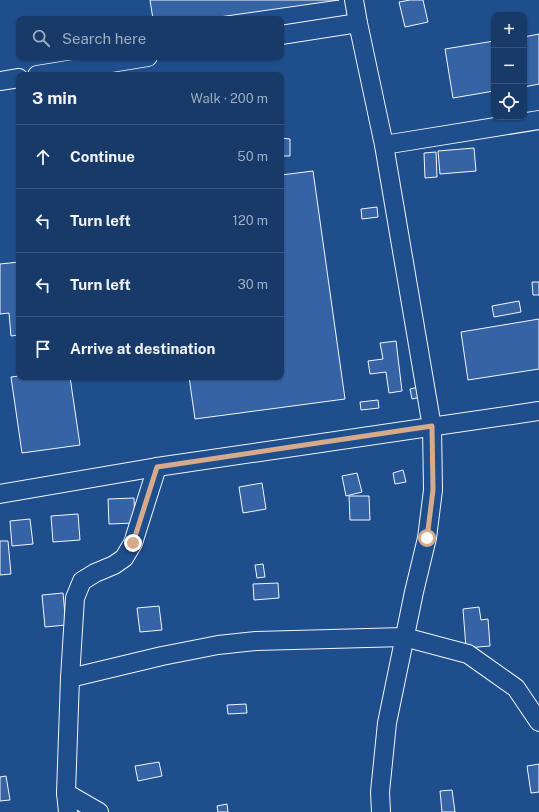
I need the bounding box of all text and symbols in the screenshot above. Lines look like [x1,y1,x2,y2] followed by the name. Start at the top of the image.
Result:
[491,12,527,120] map controls
[491,12,527,48] button: +
[16,16,284,60] search box
[30,27,52,49] icon: search
[62,30,146,47] text: Search here
[491,48,527,84] button: −
[491,84,527,120] button: locate
[32,88,77,108] text: 3 min
[191,91,268,106] text: Walk · 200 m
[32,146,54,168] icon: ahead
[70,148,135,165] text: Continue
[237,149,268,164] text: 50 m
[32,210,54,232] icon: left
[70,212,131,229] text: Turn left
[233,213,268,228] text: 120 m
[32,274,54,296] icon: left
[70,276,131,293] text: Turn left
[238,277,268,292] text: 30 m
[32,338,54,360] icon: arrive
[70,340,215,357] text: Arrive at destination
[418,529,436,547] route start
[124,534,142,552] route end

